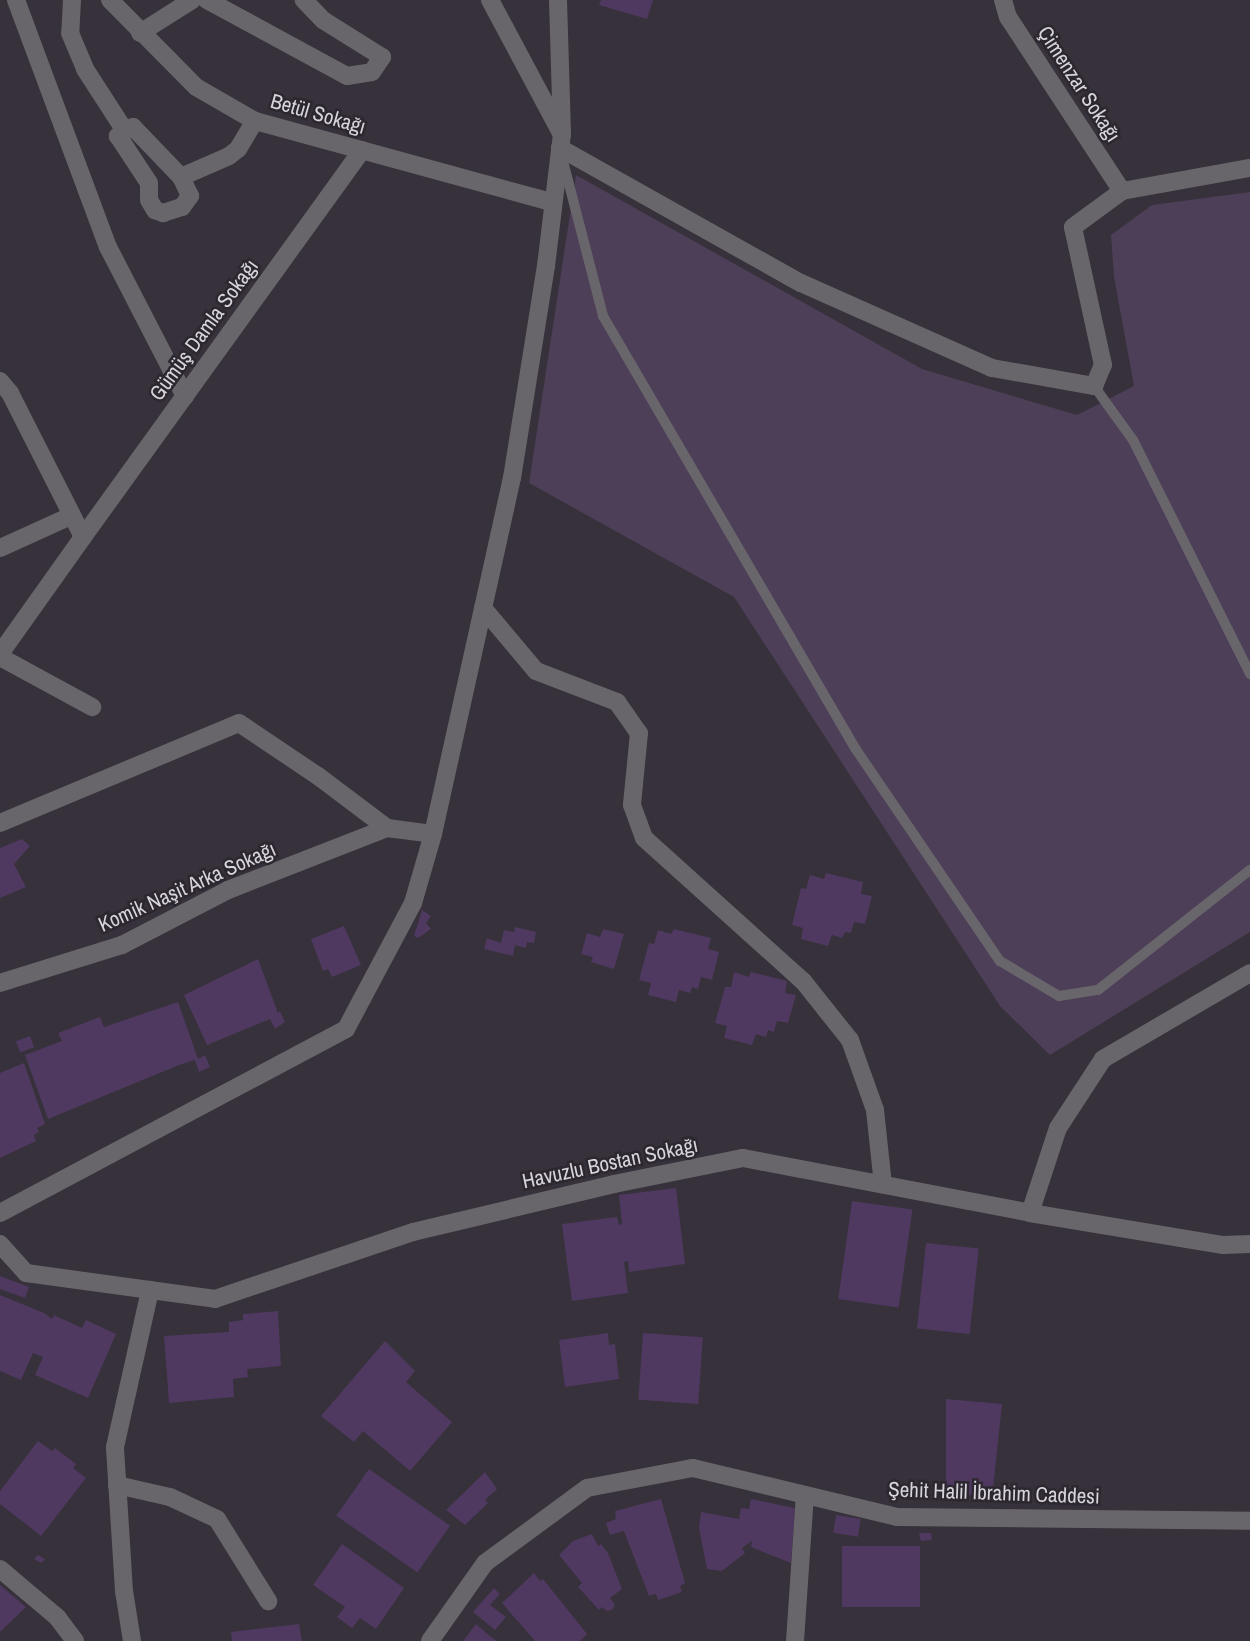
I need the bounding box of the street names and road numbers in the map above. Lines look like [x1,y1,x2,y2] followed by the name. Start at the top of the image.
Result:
[1032,21,1126,147] street label: Çimenzar Sokağı
[268,88,368,140] street label: Betül Sokağı
[144,254,264,406] street label: Gümüş Damla Sokağı
[94,836,280,938] street label: Komik Naşit Arka Sokağı
[520,1132,700,1194] street label: Havuzlu Bostan Sokağı
[888,1477,1100,1509] street label: Şehit Halil İbrahim Caddesi

